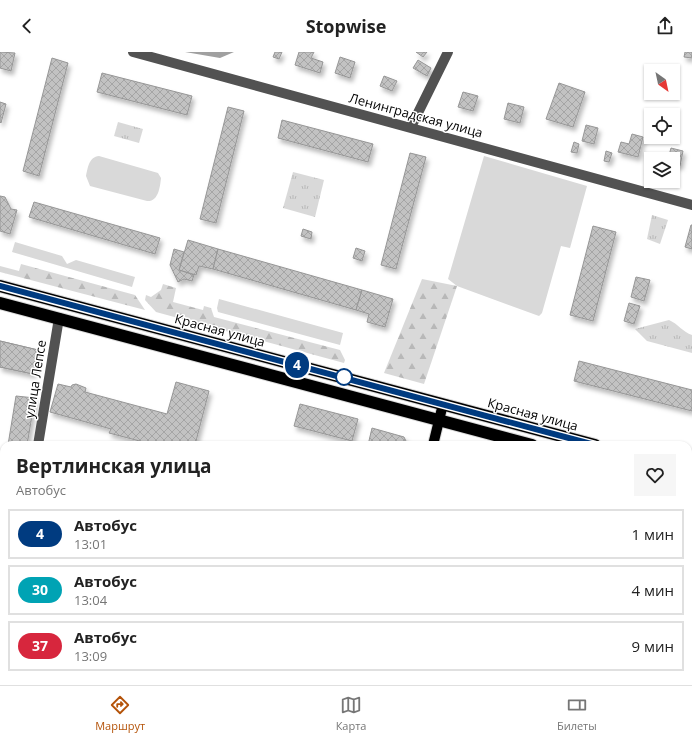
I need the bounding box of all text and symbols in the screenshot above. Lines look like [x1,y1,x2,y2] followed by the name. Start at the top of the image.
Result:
[306,14,386,38] text: Stopwise
[16,15,38,37] icon: back
[654,15,676,37] icon: share
[644,64,680,100] north arrow
[644,64,680,188] map controls
[347,88,485,142] street label: Ленинградская улица
[644,108,680,144] button: locate
[644,152,680,188] button: layers
[173,309,267,351] street label: Красная улица
[20,339,50,419] street label: улица Лепсе
[284,352,310,378] line badge: 4
[293,355,301,374] text: 4
[335,368,353,386] unlabelled marker
[486,393,580,435] street label: Красная улица
[16,453,212,479] text: Вертлинская улица
[634,454,676,496] button: heart
[16,481,66,499] text: Автобус
[74,515,137,535] text: Автобус
[36,524,44,543] text: 4
[631,524,674,544] text: 1 мин
[74,535,107,553] text: 13:01
[74,571,137,591] text: Автобус
[32,580,48,599] text: 30
[631,580,674,600] text: 4 мин
[74,591,107,609] text: 13:04
[74,627,137,647] text: Автобус
[32,636,48,655] text: 37
[631,636,674,656] text: 9 мин
[74,647,107,665] text: 13:09
[95,694,145,733] tab: Маршрут
[336,694,366,733] tab: Карта
[557,694,597,733] tab: Билеты

